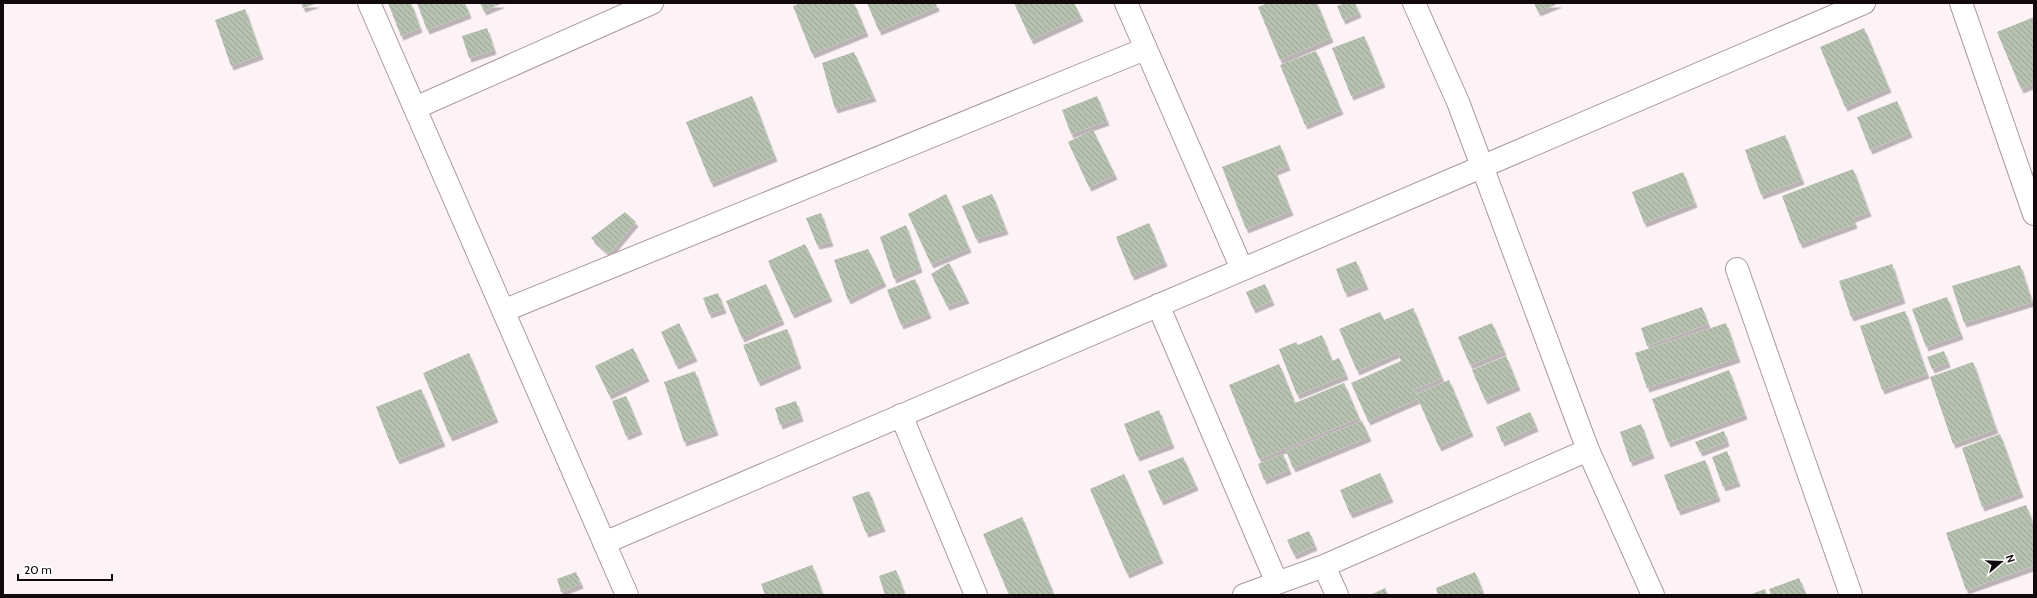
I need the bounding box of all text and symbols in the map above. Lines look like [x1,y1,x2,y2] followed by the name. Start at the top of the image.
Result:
[1981,542,2021,582] north arrow
[2003,553,2018,565] text: N
[18,556,112,582] scale bar
[24,562,52,577] text: 20 m

